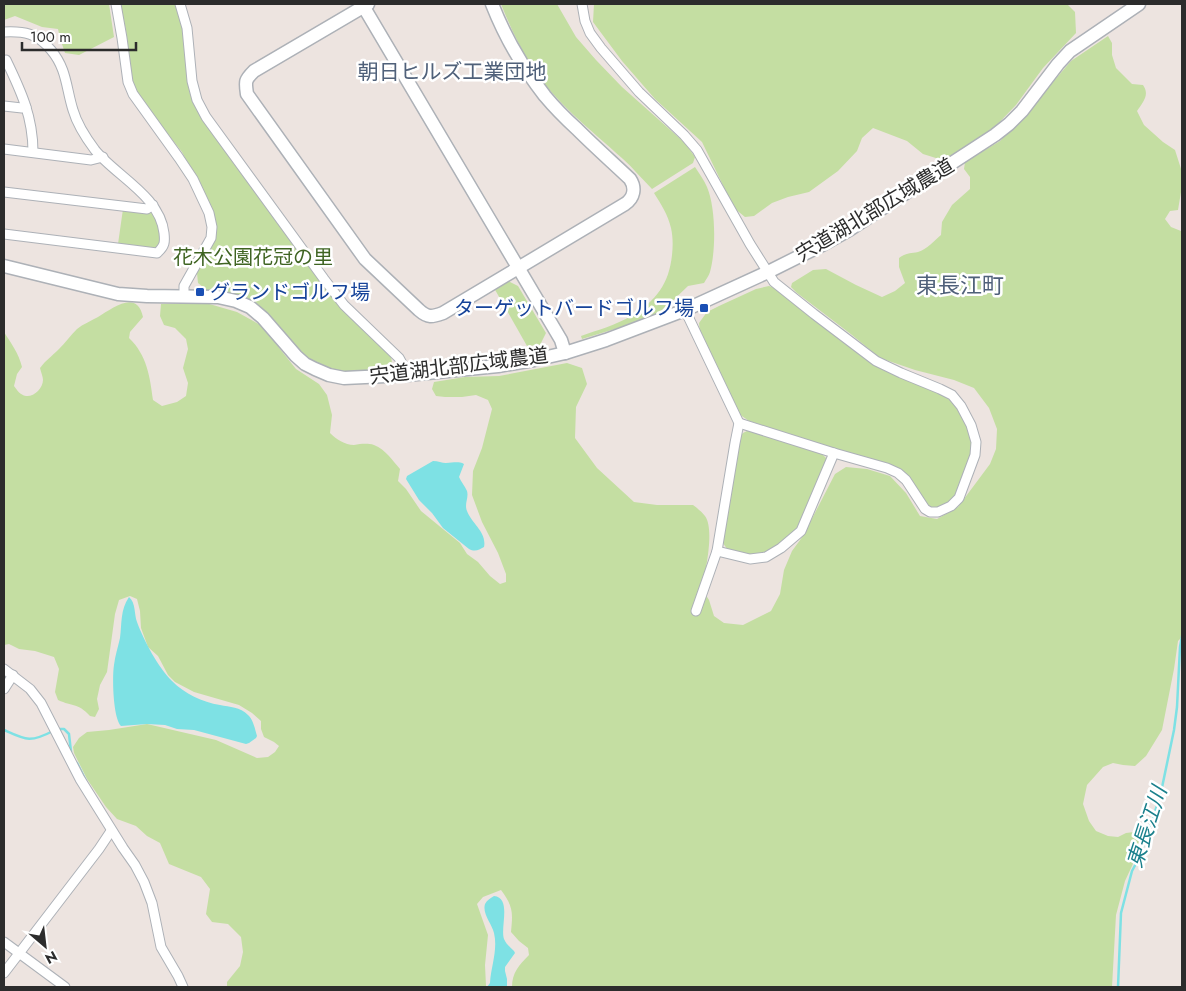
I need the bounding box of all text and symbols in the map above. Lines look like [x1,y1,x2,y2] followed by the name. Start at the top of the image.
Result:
[22,20,136,52] scale bar
[30,26,71,48] text: 100 m
[358,57,547,87] district label: 朝日ヒルズ工業団地
[790,151,960,269] street label: 宍道湖北部広域農道
[173,243,333,272] park label: 花木公園花冠の里
[916,269,1004,301] district label: 東長江町
[210,278,370,307] place label: グランドゴルフ場
[194,286,206,298] marker: グランドゴルフ場
[454,294,694,323] place label: ターゲットバードゴルフ場
[698,302,710,314] marker: ターゲットバードゴルフ場
[368,341,550,391] street label: 宍道湖北部広域農道
[1120,781,1175,872] water label: 東長江川
[20,921,70,971] north arrow
[41,946,61,969] text: N

